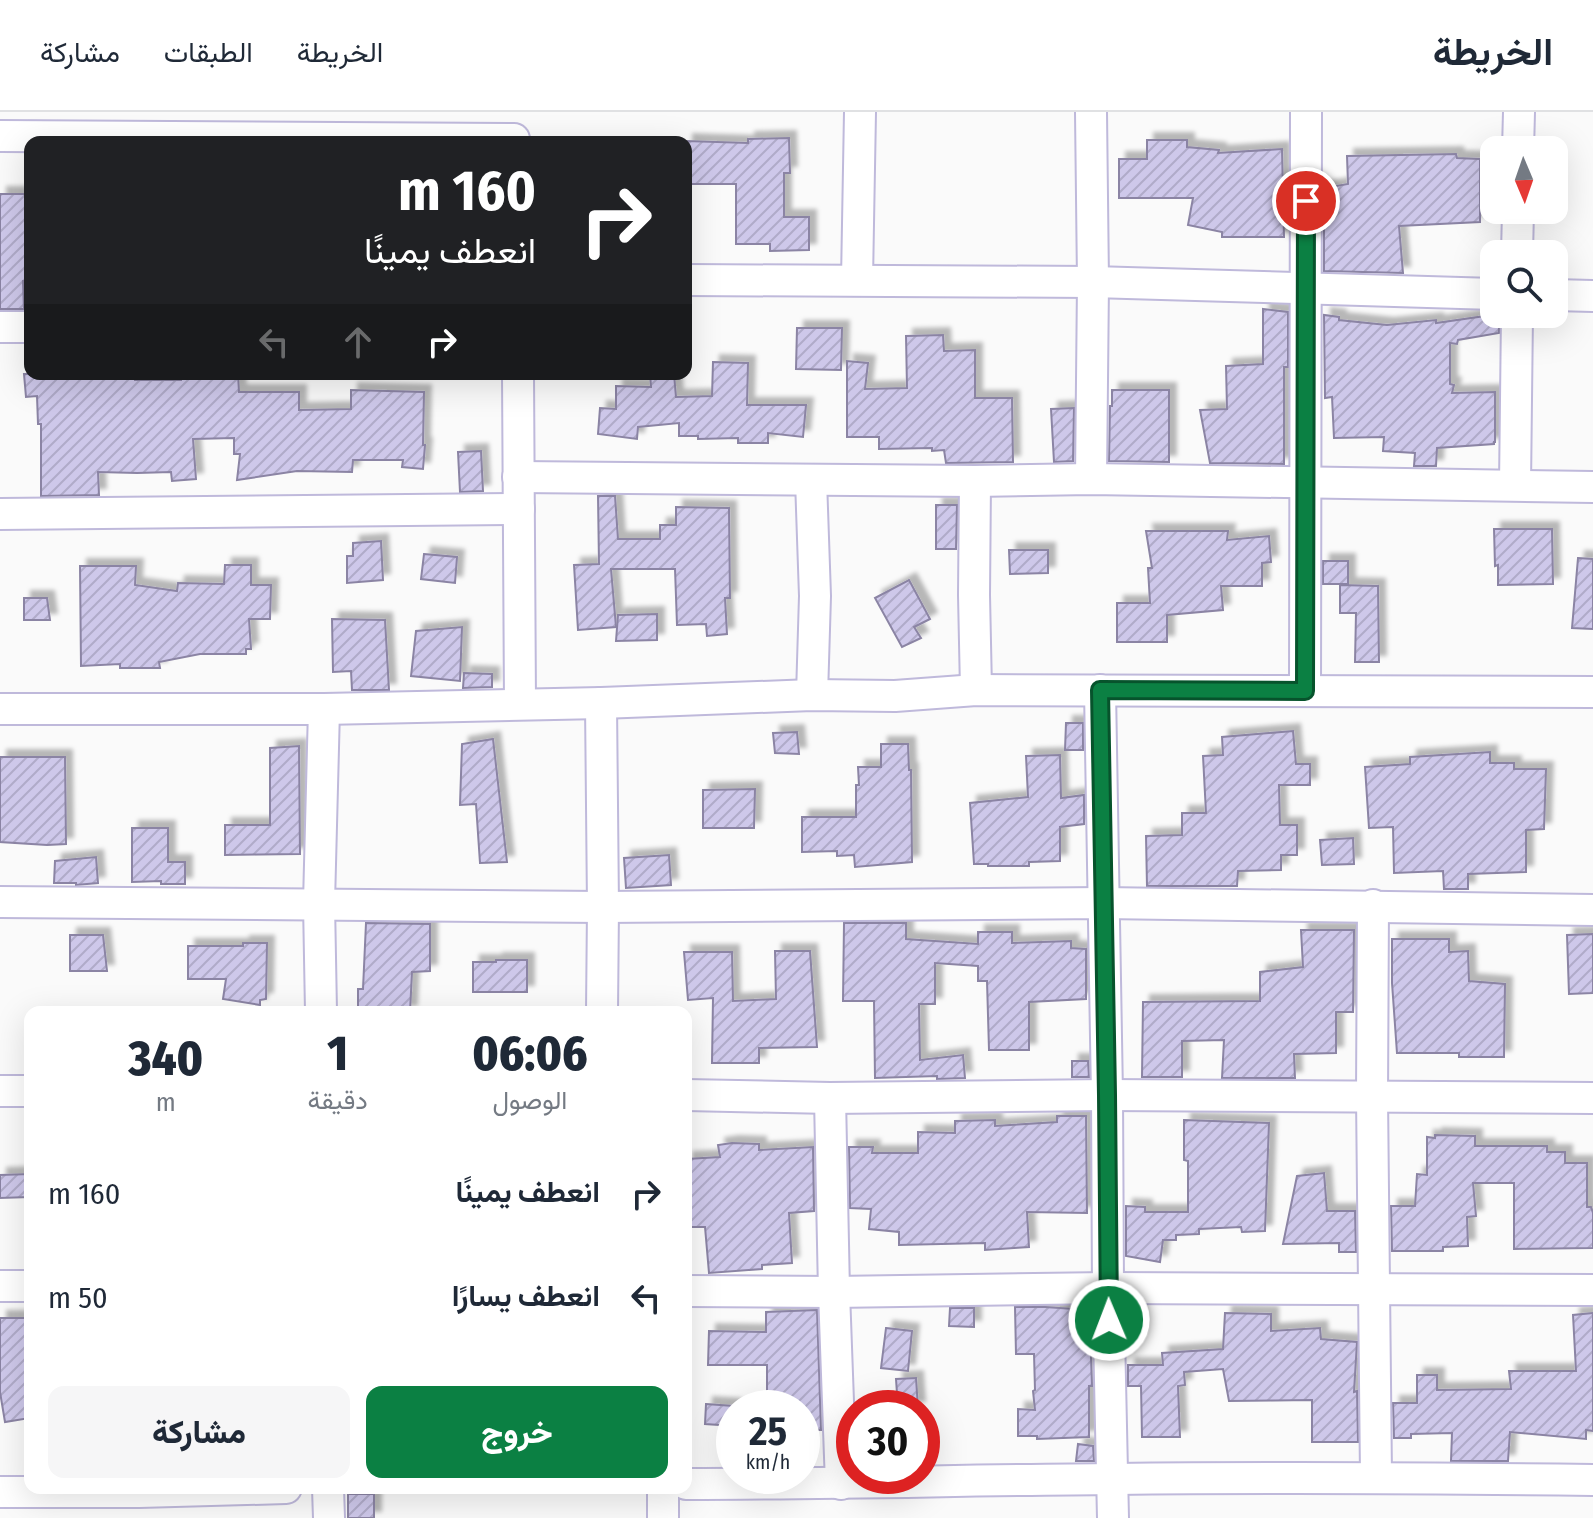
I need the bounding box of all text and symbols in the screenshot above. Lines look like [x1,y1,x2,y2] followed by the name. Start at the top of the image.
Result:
[1433,29,1553,75] text: الخريطة
[40,36,120,69] text: مشاركة
[164,36,253,69] text: الطبقات
[297,36,383,69] text: الخريطة
[1480,136,1568,224] north arrow
[1480,136,1568,328] map controls
[398,158,536,225] text: 160 m
[1272,167,1340,235] pin
[564,168,668,272] icon: right
[1284,179,1328,223] icon: arrive
[364,229,536,273] text: انعطف يمينًا
[1480,240,1568,328] button: search
[252,320,296,364] icon: left
[336,320,380,364] icon: ahead
[420,320,464,364] icon: right
[327,1025,348,1083] text: 1
[472,1025,588,1083] text: 06:06
[128,1030,203,1088] text: 340
[308,1085,368,1116] text: دقيقة
[492,1085,567,1116] text: الوصول
[156,1087,176,1118] text: m
[624,1172,668,1216] icon: right
[455,1174,600,1210] text: انعطف يمينًا
[48,1176,120,1212] text: 160 m
[624,1276,668,1320] icon: left
[452,1278,600,1314] text: انعطف يسارًا
[1067,1278,1151,1362] position arrow
[48,1280,108,1316] text: 50 m
[48,1386,350,1478] button: مشاركة
[366,1386,668,1478] button: خروج
[836,1390,940,1494] speed limit sign: 30
[749,1408,787,1456] text: 25
[746,1450,790,1474] text: km/h

